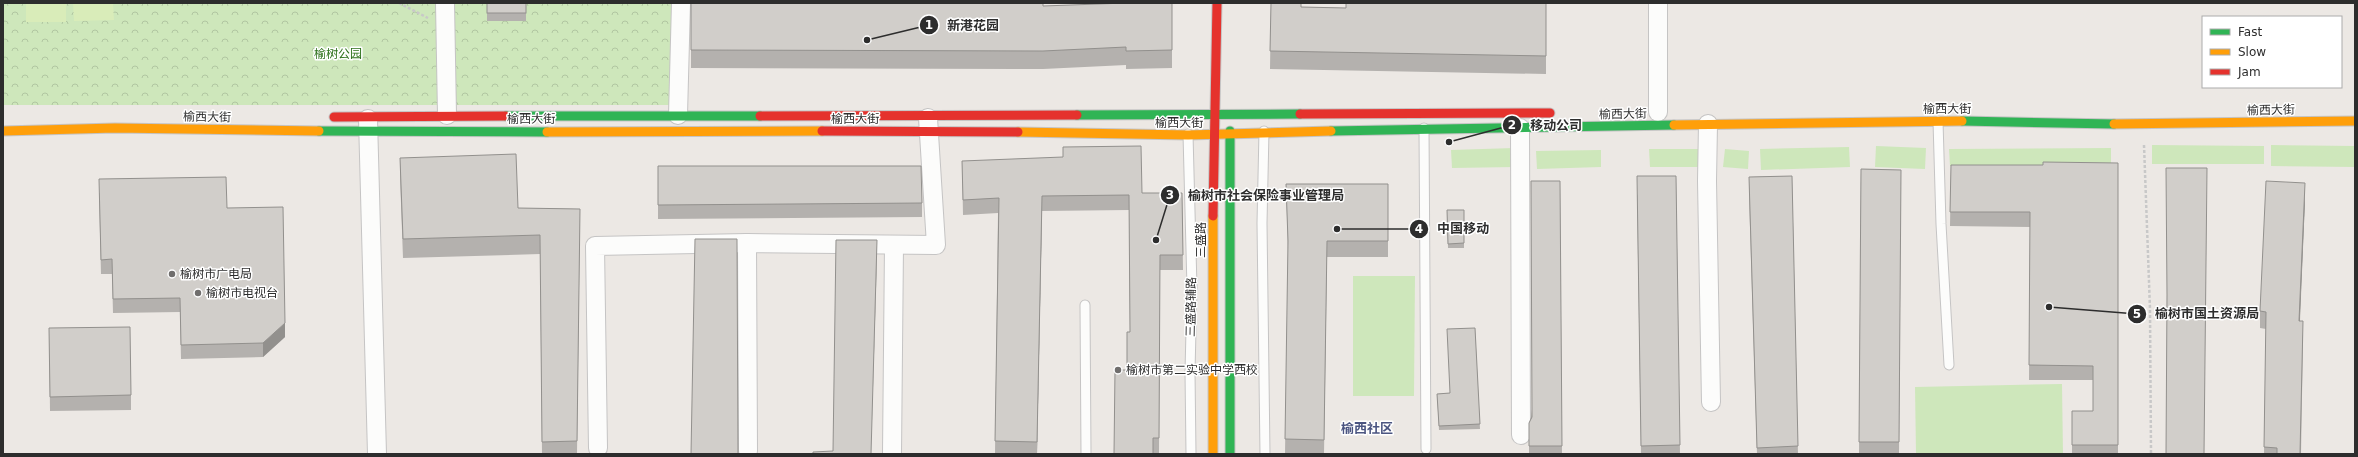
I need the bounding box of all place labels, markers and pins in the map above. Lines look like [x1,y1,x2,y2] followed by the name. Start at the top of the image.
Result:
[919,13,1007,38] callout: 新港花园
[1502,113,1590,138] callout: 移动公司
[1160,183,1352,208] callout: 榆树市社会保险事业管理局
[1409,216,1497,241] callout: 中国移动
[180,267,252,281] place label: 榆树市广电局
[167,269,177,279] marker: 榆树市广电局
[206,286,278,300] place label: 榆树市电视台
[193,288,203,298] marker: 榆树市电视台
[2127,301,2267,326] callout: 榆树市国土资源局
[1126,363,1258,377] place label: 榆树市第二实验中学西校
[1113,365,1123,375] marker: 榆树市第二实验中学西校

